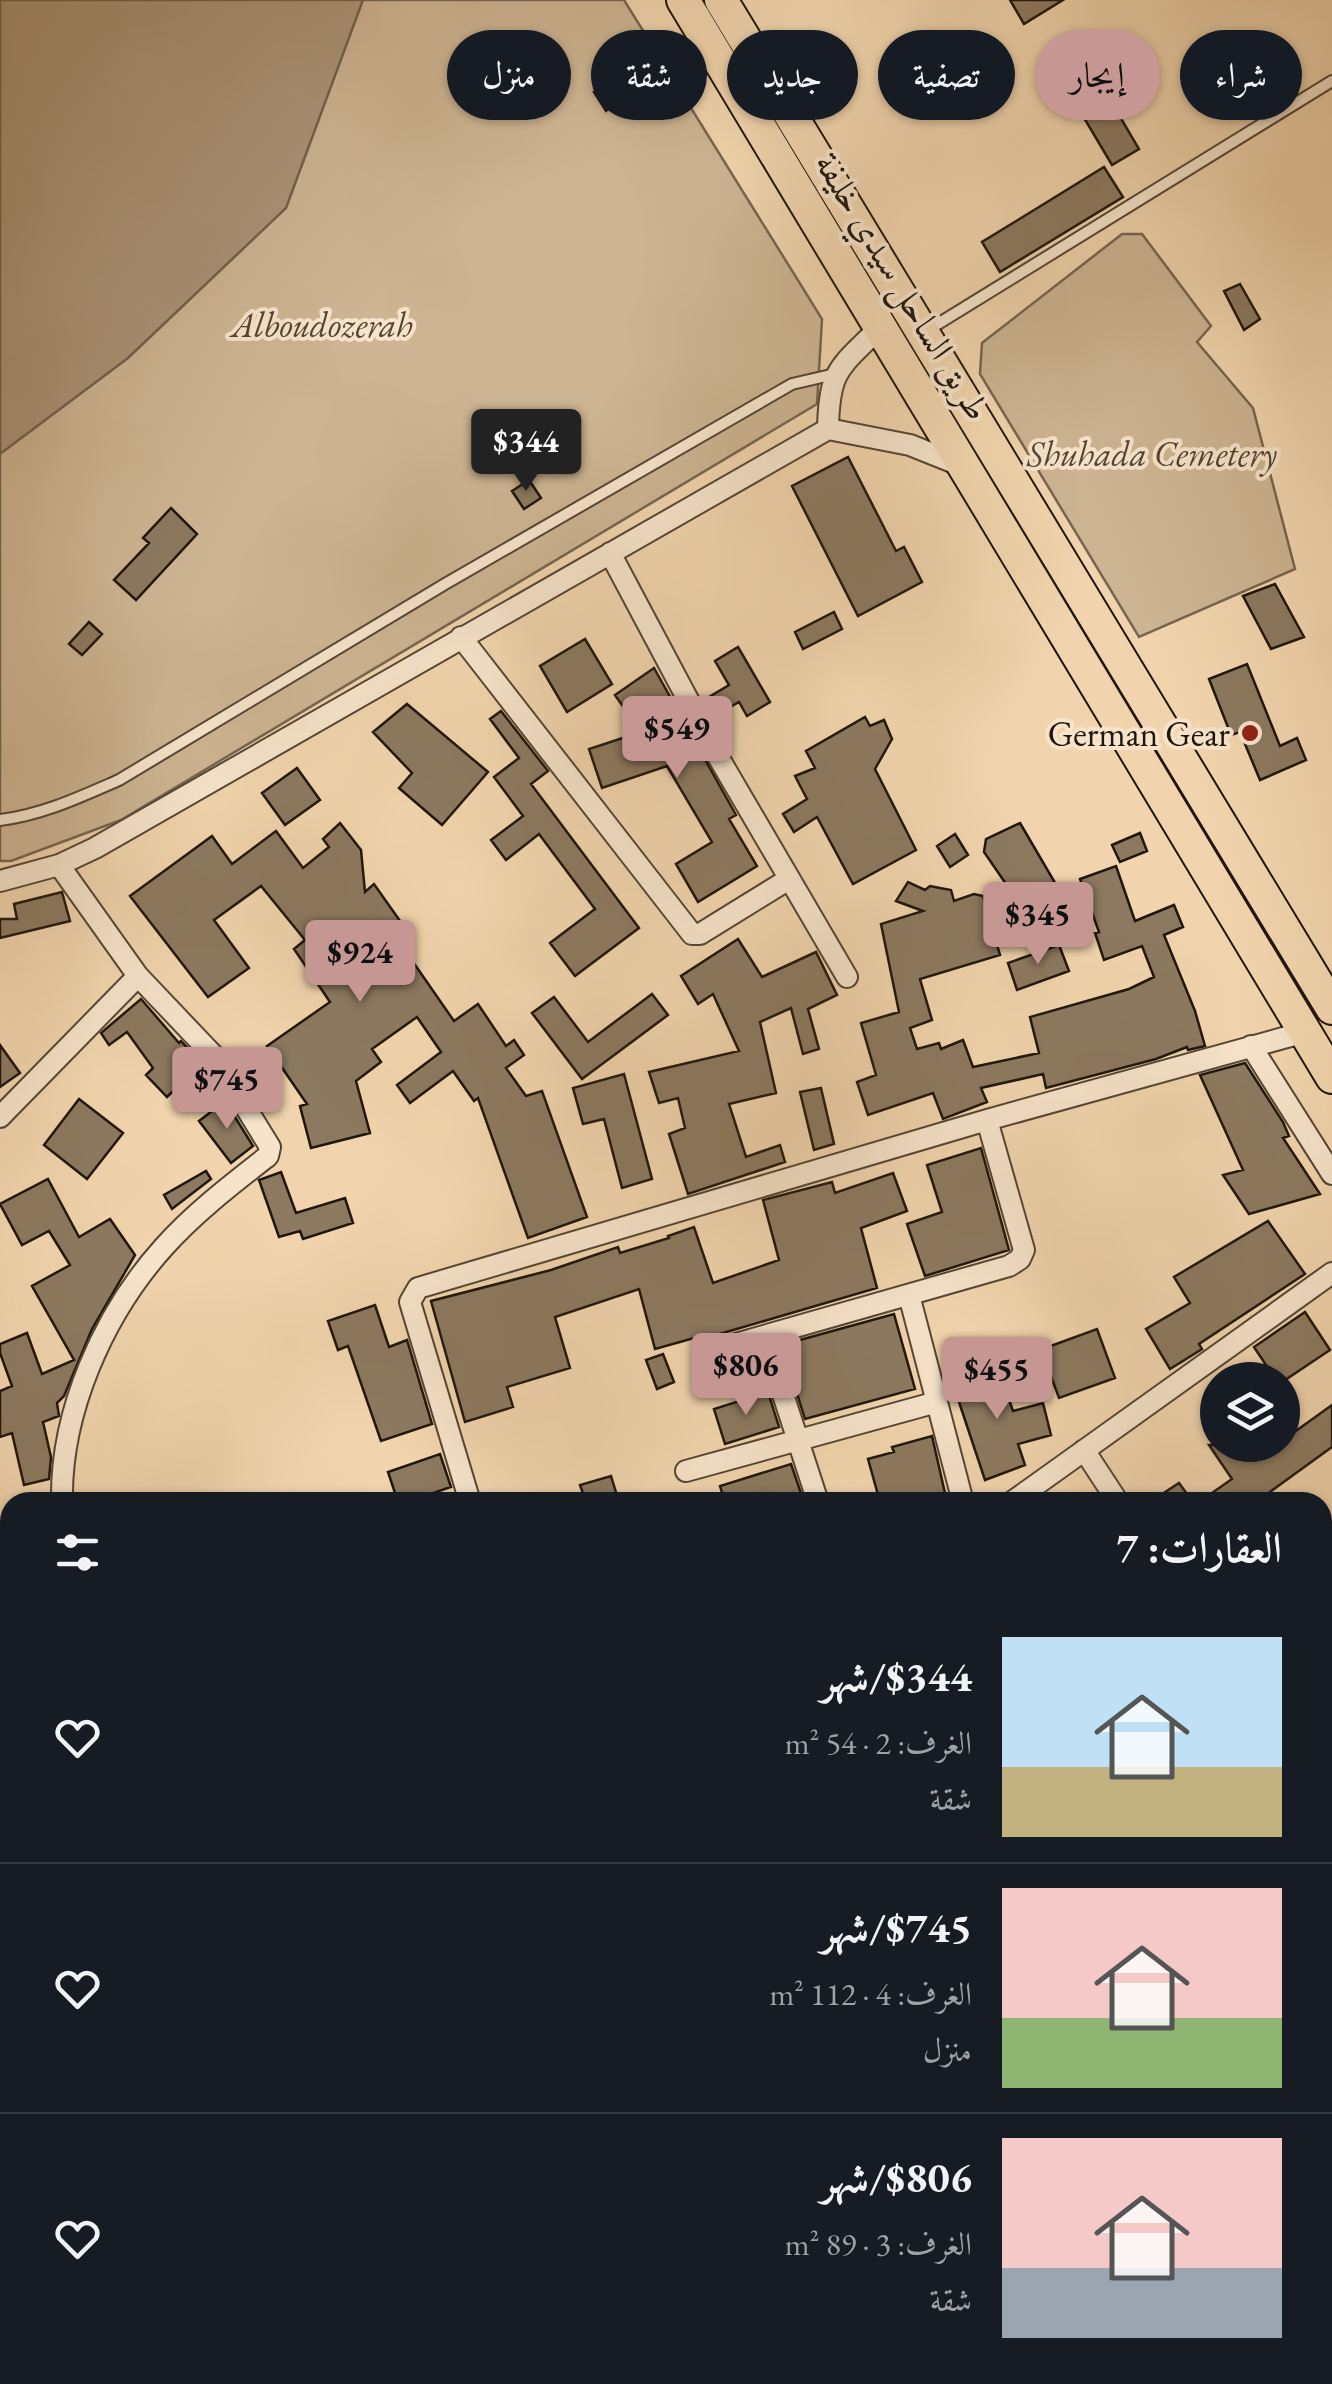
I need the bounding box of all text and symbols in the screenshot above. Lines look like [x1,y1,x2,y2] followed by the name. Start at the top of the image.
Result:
[447,30,571,120] chip: منزل
[591,30,707,120] chip: شقة
[727,30,858,120] chip: جديد
[878,30,1015,120] chip: تصفية
[1035,30,1160,120] chip: إيجار
[1180,30,1302,120] chip: شراء
[800,144,1001,431] street label: طريق الساحل سيدي خليفة
[228,302,413,347] park label: Alboudozerah
[467,409,585,494] pin: $344
[493,420,559,462] text: $344
[1026,431,1277,477] park label: Shuhada Cemetery
[618,696,736,781] pin: $549
[644,707,710,749] text: $549
[1048,711,1230,756] place label: German Gear
[1239,722,1261,744] marker: German Gear
[979,882,1097,967] pin: $345
[1005,893,1071,935] text: $345
[301,920,419,1005] pin: $924
[327,931,393,973] text: $924
[168,1047,286,1132] pin: $745
[194,1058,260,1100] text: $745
[687,1333,805,1418] pin: $806
[938,1337,1056,1422] pin: $455
[713,1344,779,1386] text: $806
[964,1348,1030,1390] text: $455
[1200,1362,1300,1462] map controls
[1200,1362,1300,1462] button: layers
[1116,1520,1282,1575] text: العقارات: 7
[50,1525,105,1580] icon: filters
[821,1649,972,1704] text: $344/شهر
[1082,1677,1202,1797] icon: home
[50,1710,105,1765] icon: heart
[785,1722,972,1764] text: الغرف: 2 · 54 m²
[930,1778,972,1820] text: شقة
[821,1900,972,1955] text: $745/شهر
[1082,1928,1202,2048] icon: home
[50,1961,105,2016] icon: heart
[769,1973,972,2015] text: الغرف: 4 · 112 m²
[923,2029,972,2071] text: منزل
[821,2150,972,2205] text: $806/شهر
[1082,2178,1202,2298] icon: home
[50,2211,105,2266] icon: heart
[785,2223,972,2265] text: الغرف: 3 · 89 m²
[930,2279,972,2321] text: شقة

